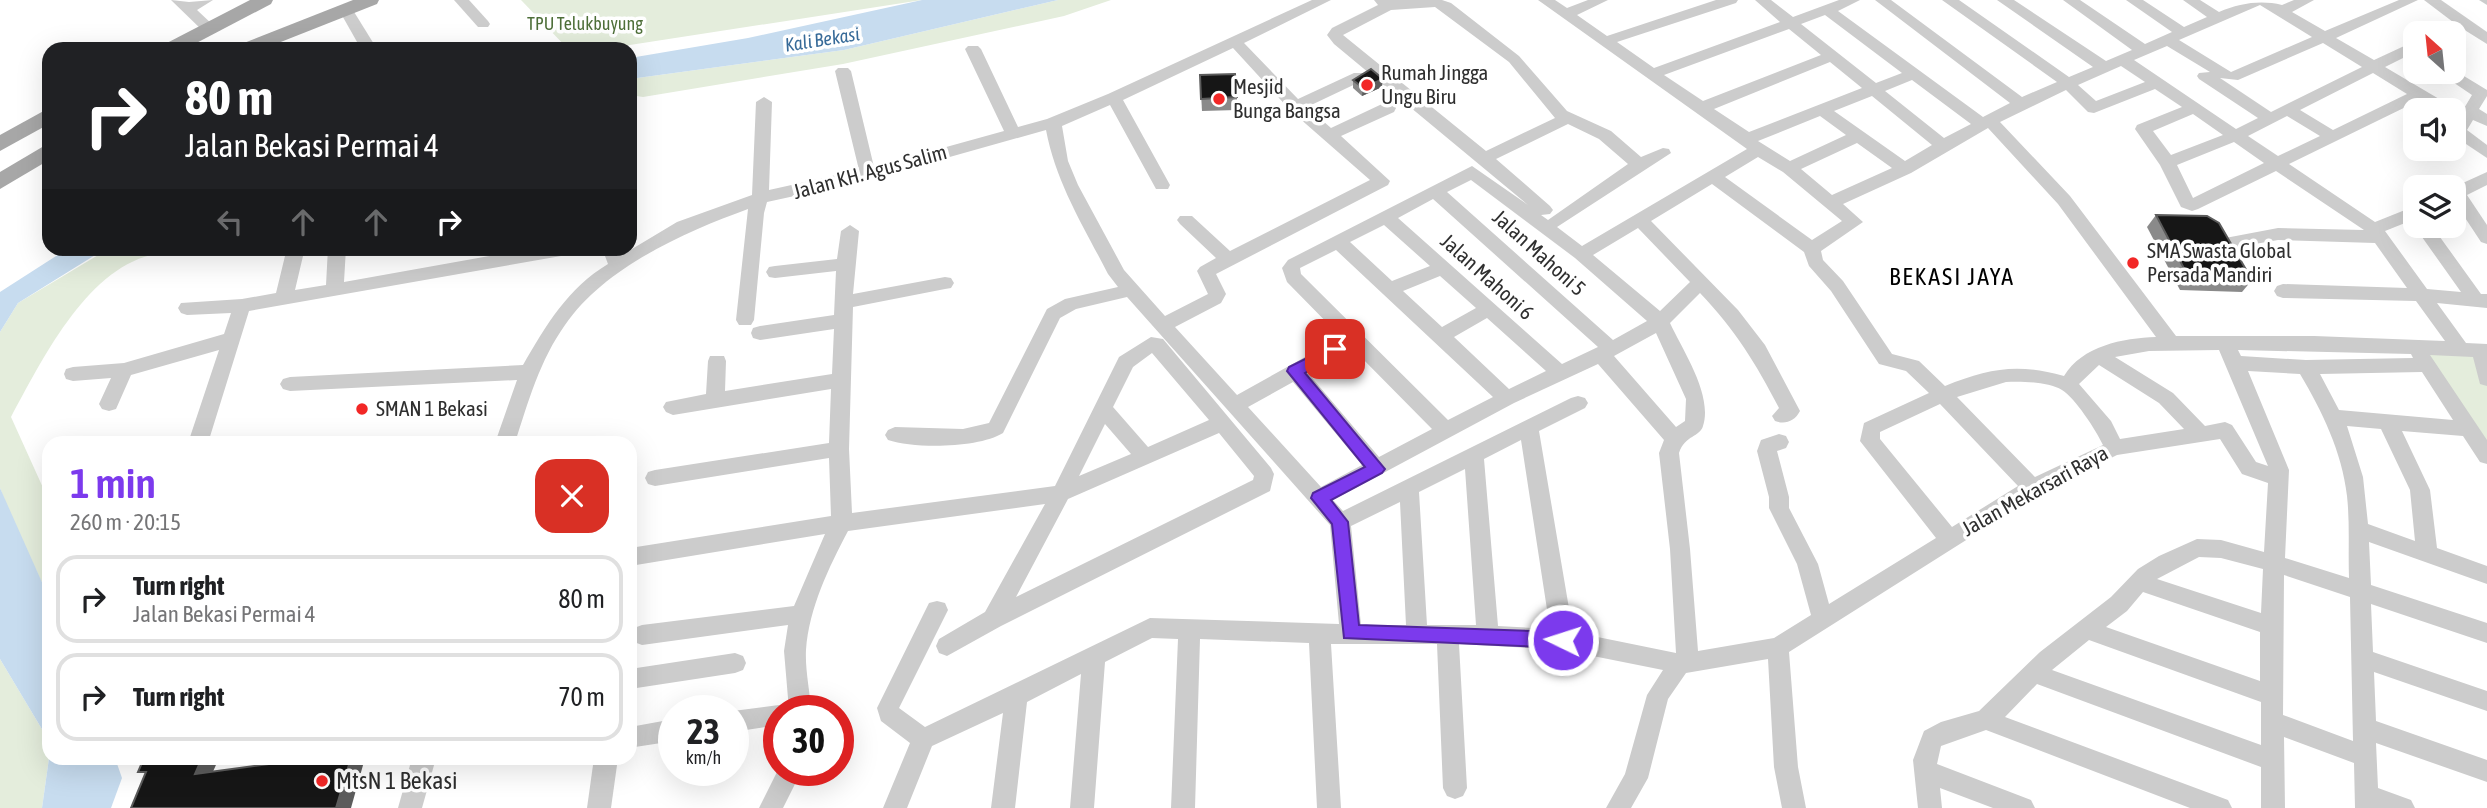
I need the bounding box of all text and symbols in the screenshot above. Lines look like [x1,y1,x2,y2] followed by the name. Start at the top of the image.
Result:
[527,13,643,34] park label: TPU Telukbuyung
[2403,21,2466,84] north arrow
[2403,21,2466,238] map controls
[783,22,861,56] water label: Kali Bekasi
[1381,60,1488,108] place label: Rumah Jingga Ungu Biru
[185,69,273,125] text: 80 m
[70,70,161,161] icon: right
[1233,74,1341,122] place label: Mesjid Bunga Bangsa
[1359,77,1375,93] marker: Rumah Jingga Ungu Biru
[1211,91,1227,107] marker: Mesjid Bunga Bangsa
[2403,98,2466,161] button: sound
[185,127,439,164] text: Jalan Bekasi Permai 4
[790,139,949,203] street label: Jalan KH. Agus Salim
[2403,175,2466,238] button: layers
[211,203,249,241] icon: left
[284,203,322,241] icon: ahead
[357,203,395,241] icon: ahead
[430,203,468,241] icon: right
[1488,204,1591,300] street label: Jalan Mahoni 5
[1436,228,1539,324] street label: Jalan Mahoni 6
[2147,238,2292,286] place label: SMA Swasta Global Persada Mandiri
[2125,255,2141,271] marker: SMA Swasta Global Persada Mandiri
[1889,263,2015,290] district label: BEKASI JAYA
[1305,319,1365,379] pin
[1316,330,1354,368] icon: arrive
[376,396,488,420] place label: SMAN 1 Bekasi
[354,401,370,417] marker: SMAN 1 Bekasi
[1957,440,2112,540] street label: Jalan Mekarsari Raya
[70,459,156,507] text: 1 min
[535,459,609,533] button: close
[70,509,181,535] text: 260 m · 20:15
[133,571,224,601] text: Turn right
[74,580,112,618] icon: right
[558,584,605,614] text: 80 m
[133,601,316,627] text: Jalan Bekasi Permai 4
[1526,603,1600,677] position arrow
[74,678,112,716] icon: right
[133,682,224,712] text: Turn right
[558,682,605,712] text: 70 m
[763,695,854,786] speed limit sign: 30
[687,711,720,751] text: 23
[686,747,721,768] text: km/h
[336,767,457,794] place label: MtsN 1 Bekasi
[314,773,330,789] marker: MtsN 1 Bekasi

